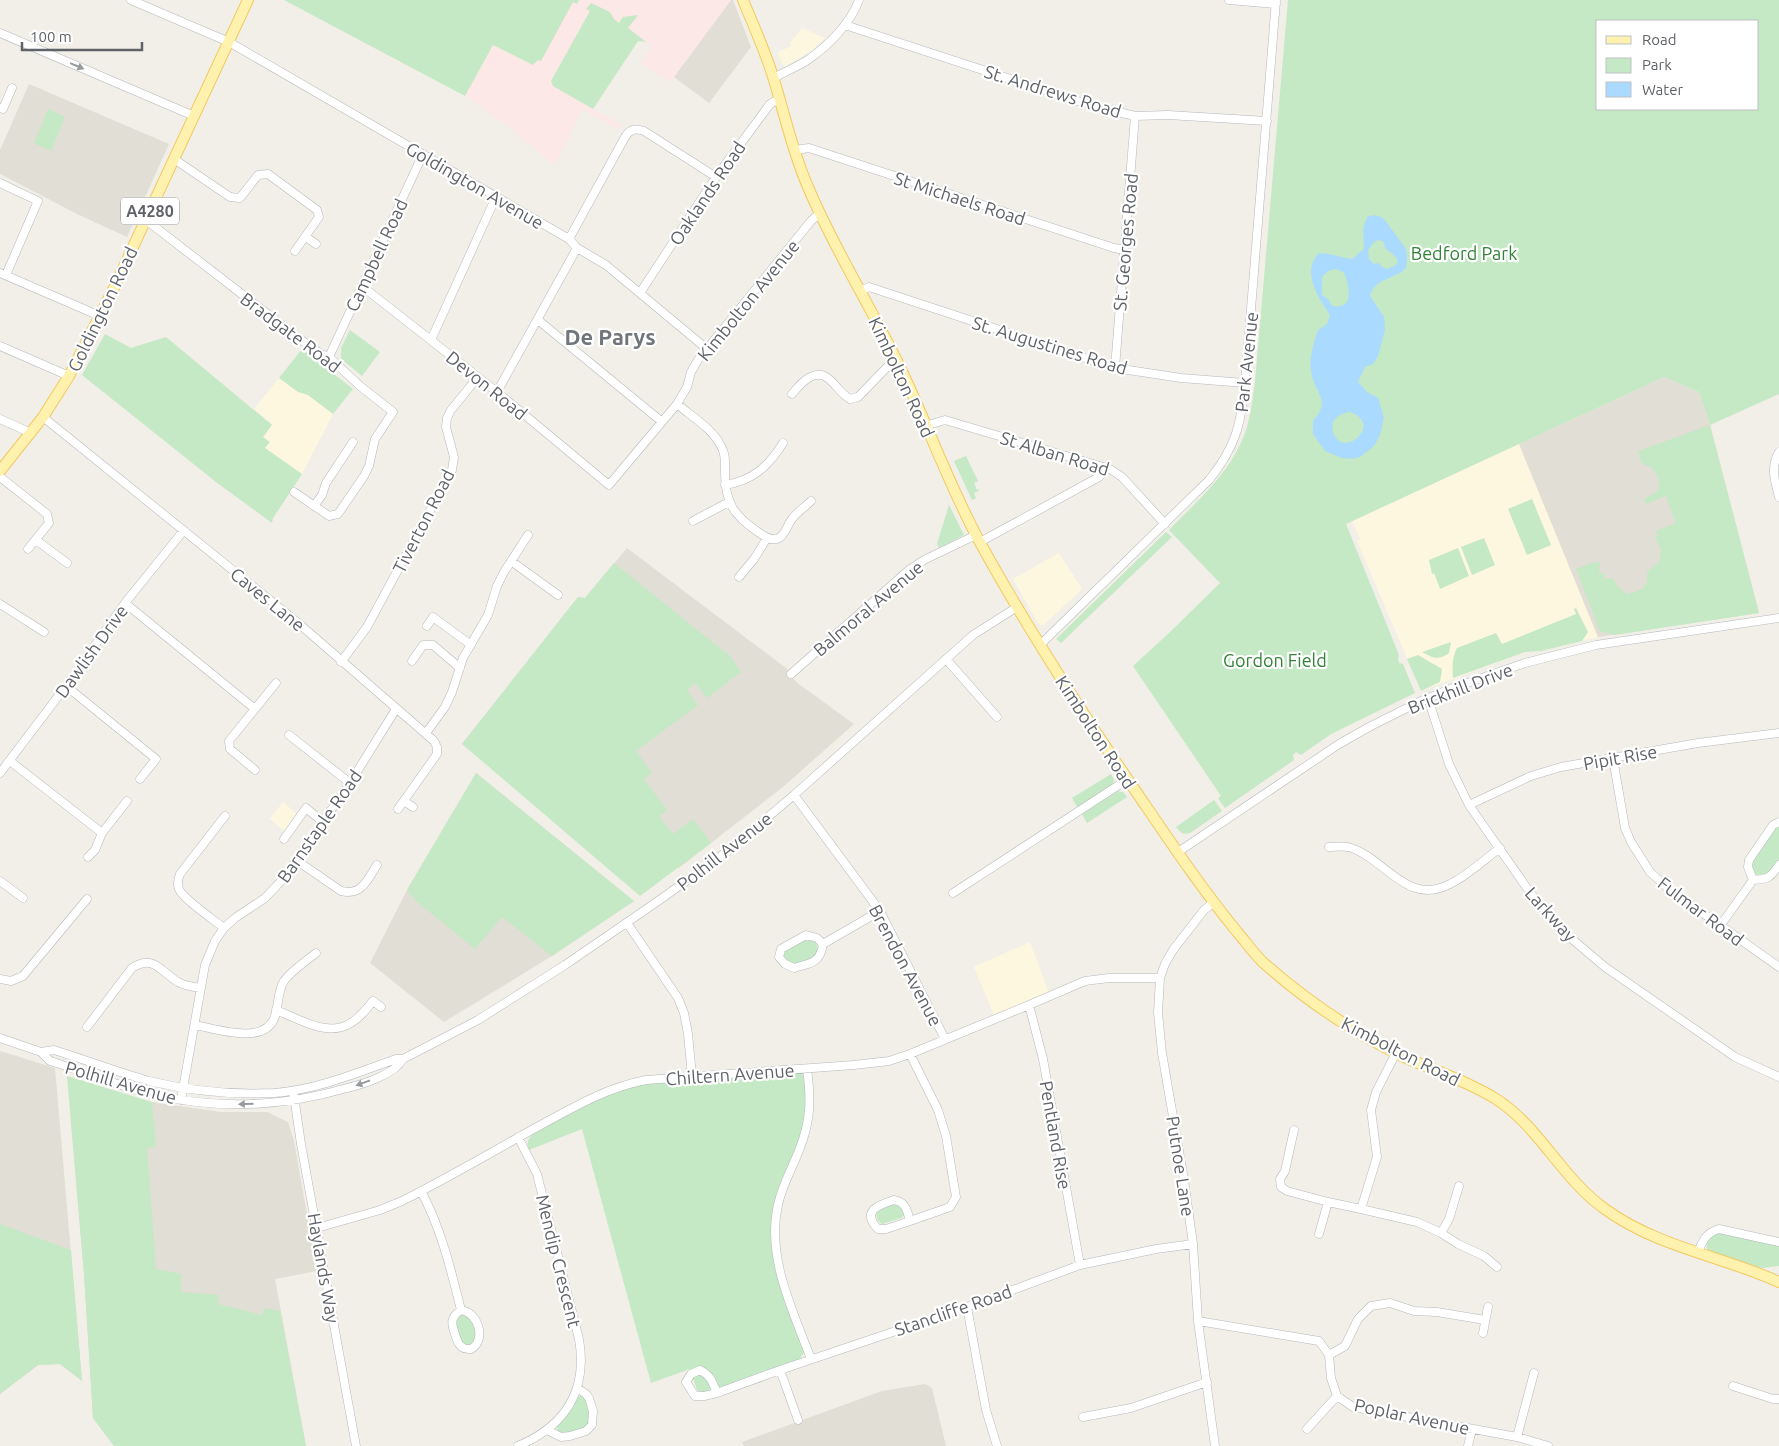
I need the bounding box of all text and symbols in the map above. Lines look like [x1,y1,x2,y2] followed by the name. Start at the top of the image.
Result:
[22,20,142,52] scale bar
[1596,20,1759,110] legend
[30,28,72,45] text: 100 m
[1642,31,1677,48] text: Road
[1642,56,1672,73] text: Park
[982,61,1124,121] street label: St. Andrews Road
[70,62,84,70] one-way arrow
[1642,81,1683,98] text: Water
[665,137,749,249] street label: Oaklands Road
[403,138,547,232] street label: Goldington Avenue
[892,167,1028,229] street label: St Michaels Road
[1109,172,1141,312] street label: St. Georges Road
[341,196,411,314] street label: Campbell Road
[121,198,179,225] road number: A4280
[693,236,803,364] street label: Kimbolton Avenue
[63,243,141,375] street label: Goldington Road
[1411,243,1517,263] park label: Bedford Park
[237,288,345,376] street label: Bradgate Road
[1231,311,1261,413] street label: Park Avenue
[970,312,1130,378] street label: St. Augustines Road
[865,314,939,440] street label: Kimbolton Road
[564,324,656,349] district label: De Parys
[443,346,531,424] street label: Devon Road
[998,427,1112,479] street label: St Alban Road
[388,466,458,576] street label: Tiverton Road
[809,556,927,660] street label: Balmoral Avenue
[227,563,309,635] street label: Caves Lane
[51,601,131,701] street label: Dawlish Drive
[1223,650,1327,670] park label: Gordon Field
[1405,659,1515,717] street label: Brickhill Drive
[1052,672,1140,792] street label: Kimbolton Road
[1582,741,1658,773] street label: Pipit Rise
[273,766,365,886] street label: Barnstaple Road
[673,808,775,894] street label: Polhill Avenue
[1654,872,1748,950] street label: Fulmar Road
[1521,883,1581,946] street label: Larkway
[866,901,946,1029] street label: Brendon Avenue
[1338,1012,1464,1090] street label: Kimbolton Road
[63,1057,179,1107] street label: Polhill Avenue
[665,1060,795,1088] street label: Chiltern Avenue
[1037,1079,1075,1191] street label: Pentland Rise
[355,1080,370,1087] one-way arrow
[238,1101,254,1109] one-way arrow
[1163,1114,1199,1218] street label: Putnoe Lane
[533,1192,585,1330] street label: Mendip Crescent
[304,1211,344,1325] street label: Haylands Way
[892,1281,1014,1339] street label: Stancliffe Road
[1353,1394,1471,1438] street label: Poplar Avenue

